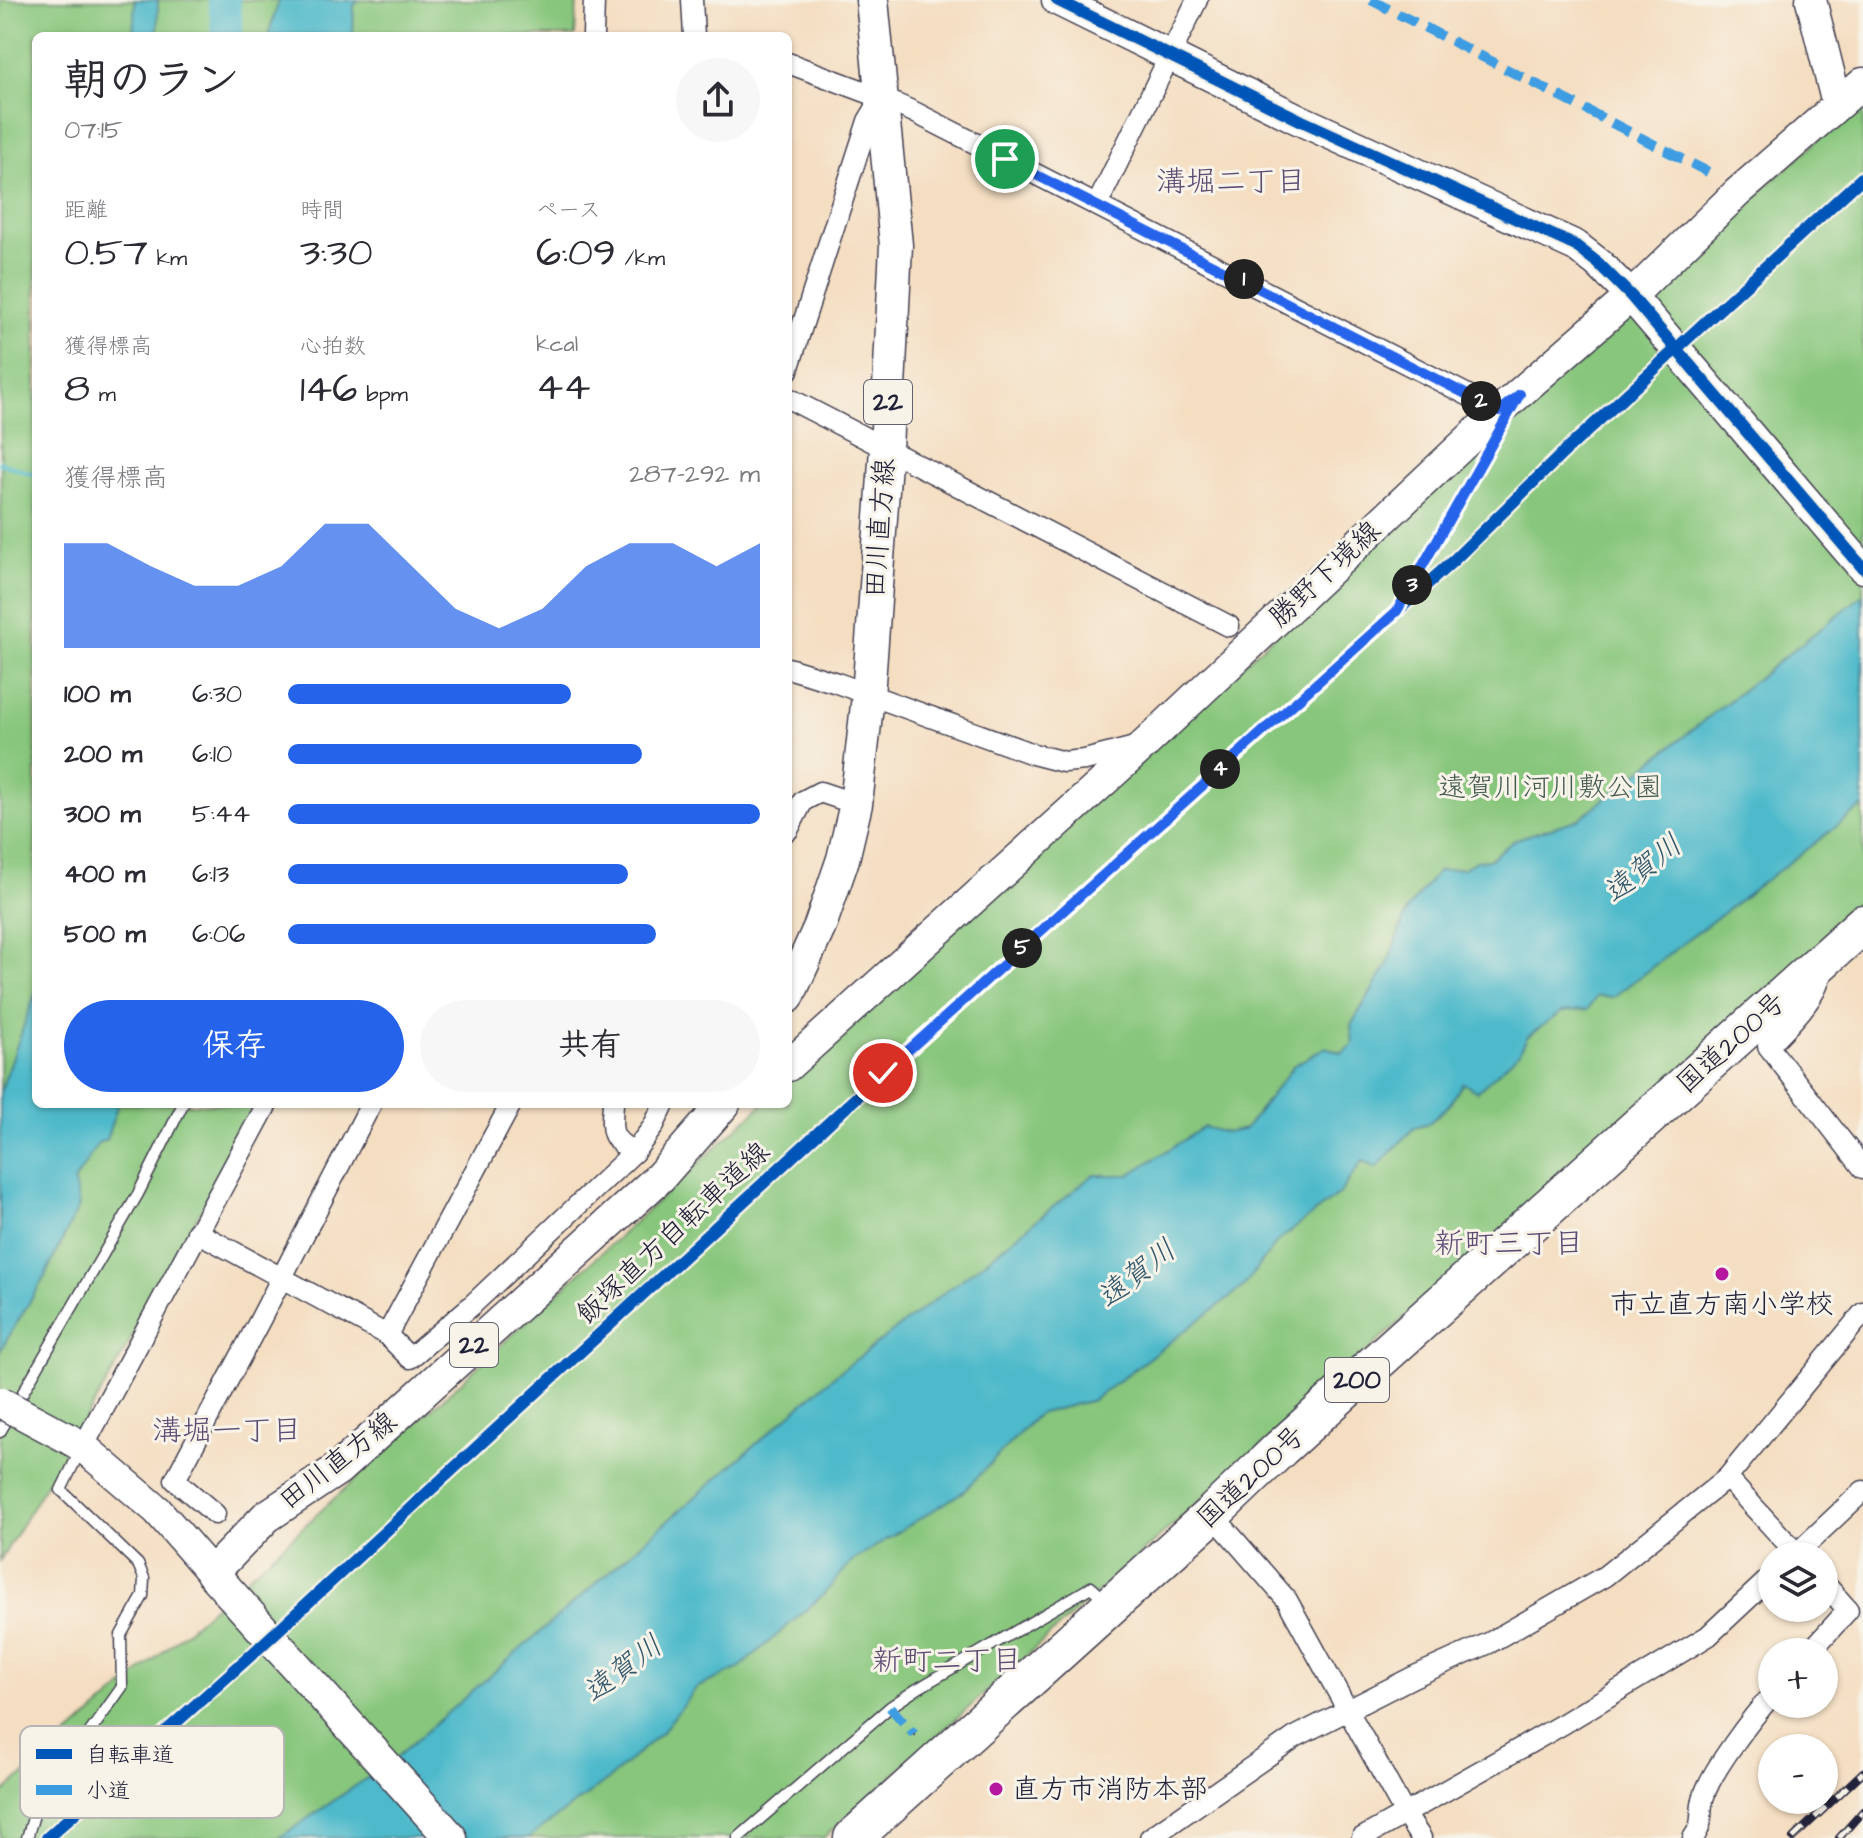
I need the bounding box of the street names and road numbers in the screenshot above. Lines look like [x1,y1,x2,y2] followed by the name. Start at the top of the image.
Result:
[864,380,912,424] road number: 22
[856,457,904,599] street label: 田川直方線
[1261,512,1389,636] street label: 勝野下境線
[1668,983,1794,1103] street label: 国道200号
[568,1133,778,1333] street label: 飯塚直方自転車道線
[450,1323,498,1367] road number: 22
[1325,1358,1389,1402] road number: 200
[271,1403,405,1519] street label: 田川直方線
[1188,1417,1314,1537] street label: 国道200号

